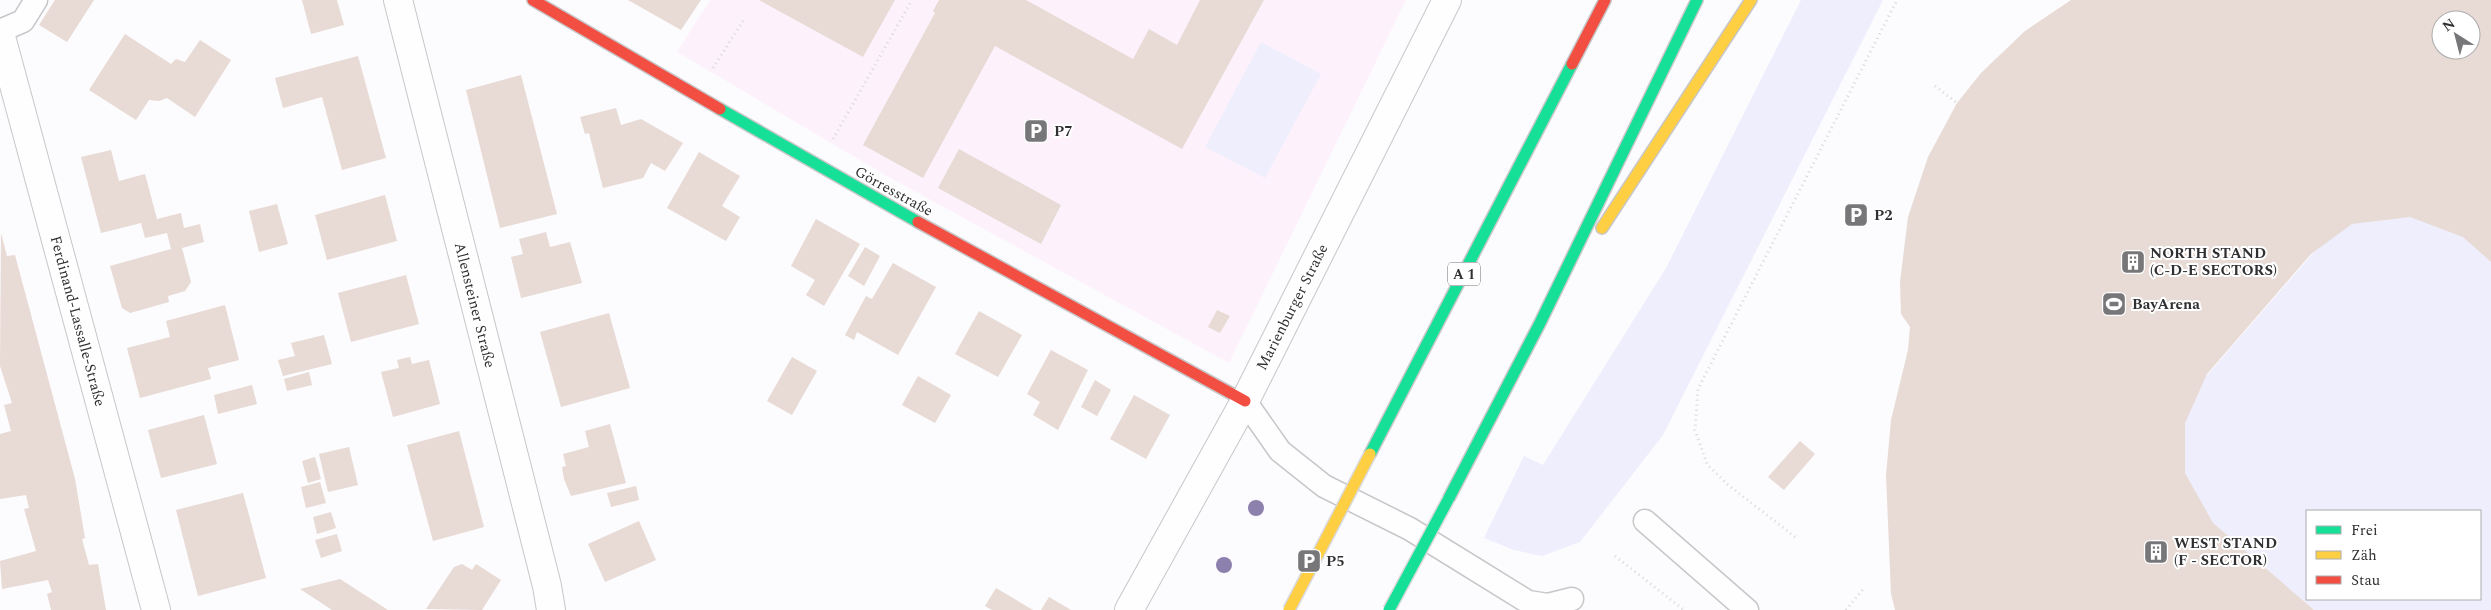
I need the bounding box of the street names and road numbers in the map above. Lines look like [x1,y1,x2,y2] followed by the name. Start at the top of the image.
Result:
[850,160,937,223] street label: Görresstraße
[44,233,111,409] street label: Ferdinand-Lassalle-Straße
[448,240,501,370] street label: Allensteiner Straße
[1251,240,1334,375] street label: Marienburger Straße
[1448,262,1480,286] road number: A 1

